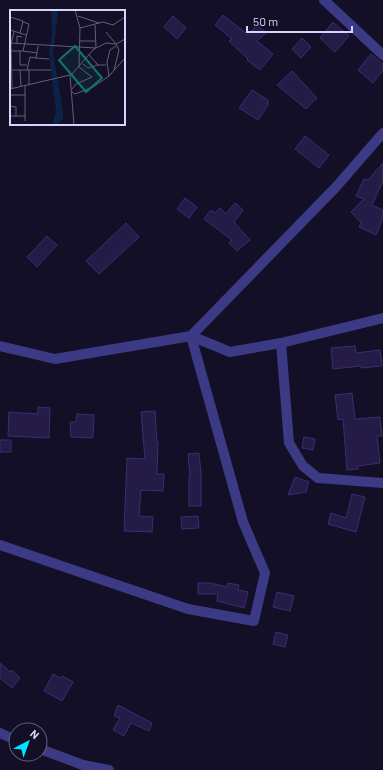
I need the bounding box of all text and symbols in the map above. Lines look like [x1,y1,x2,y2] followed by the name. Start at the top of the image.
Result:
[247,8,352,34] scale bar
[10,10,125,125] inset map
[253,14,278,28] text: 50 m
[8,722,48,762] north arrow
[28,727,42,741] text: N

